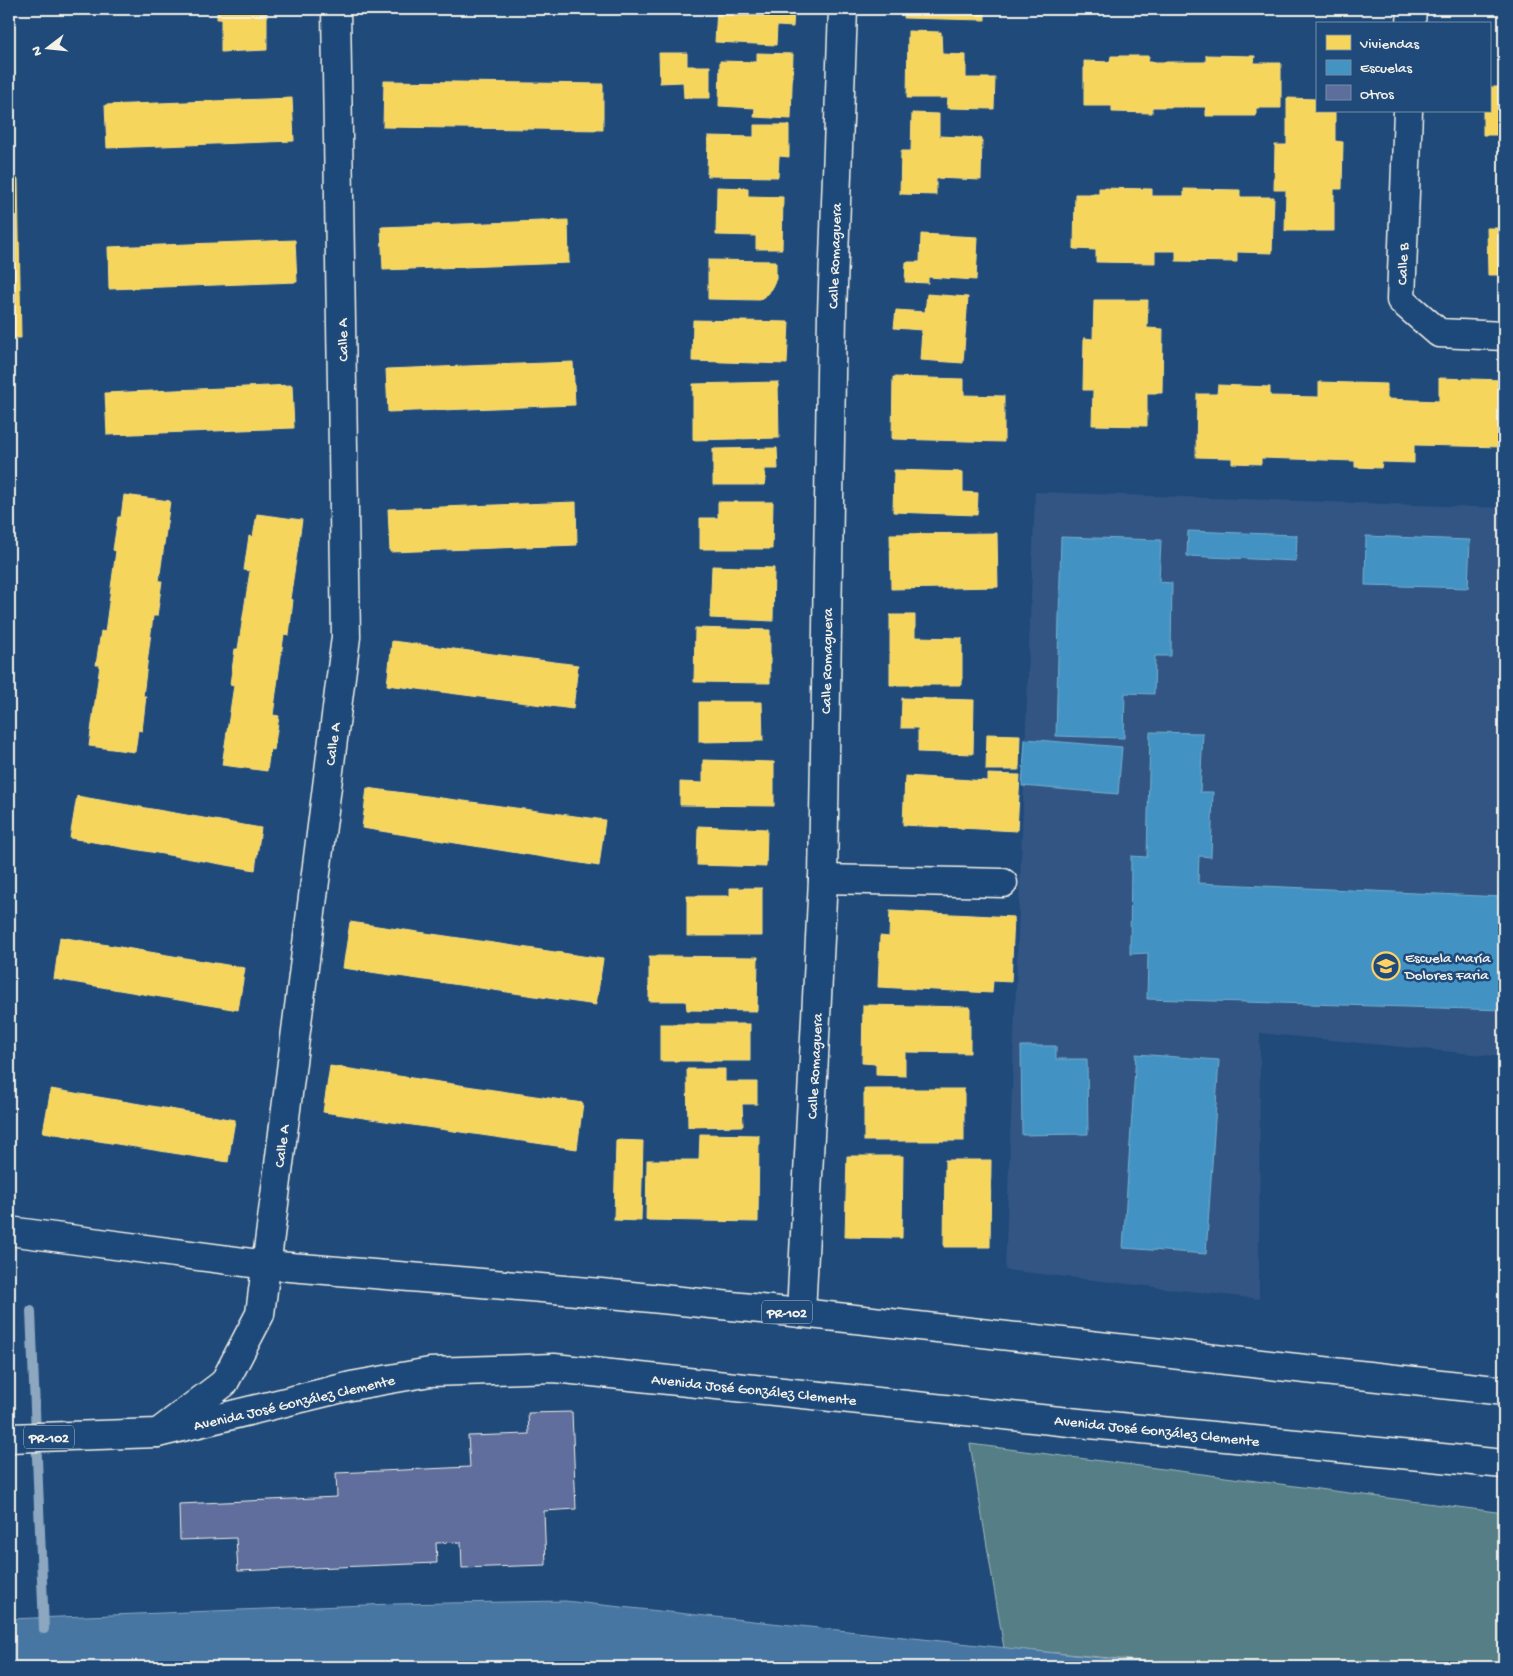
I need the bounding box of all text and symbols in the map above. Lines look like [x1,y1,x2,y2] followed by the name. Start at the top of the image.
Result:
[22,22,72,72] north arrow
[1316,22,1490,112] legend
[1359,36,1419,54] text: Viviendas
[28,44,47,58] text: N
[1360,60,1412,78] text: Escuelas
[1360,86,1394,104] text: Otros
[825,202,847,309] street label: Calle Romaguera
[1394,242,1414,285] street label: Calle B
[335,317,353,362] street label: Calle A
[818,607,838,714] street label: Calle Romaguera
[322,721,346,767] street label: Calle A
[1404,950,1491,985] place label: Escuela María Dolores Faria
[1371,951,1401,981] school or university icon: Escuela María Dolores Faria
[804,1012,828,1119] street label: Calle Romaguera
[271,1123,295,1169] street label: Calle A
[762,1300,812,1324] road number: PR-102
[650,1371,857,1411] street label: Avenida José González Clemente
[192,1372,397,1436] street label: Avenida José González Clemente
[1053,1412,1260,1452] street label: Avenida José González Clemente
[24,1425,74,1448] road number: PR-102

